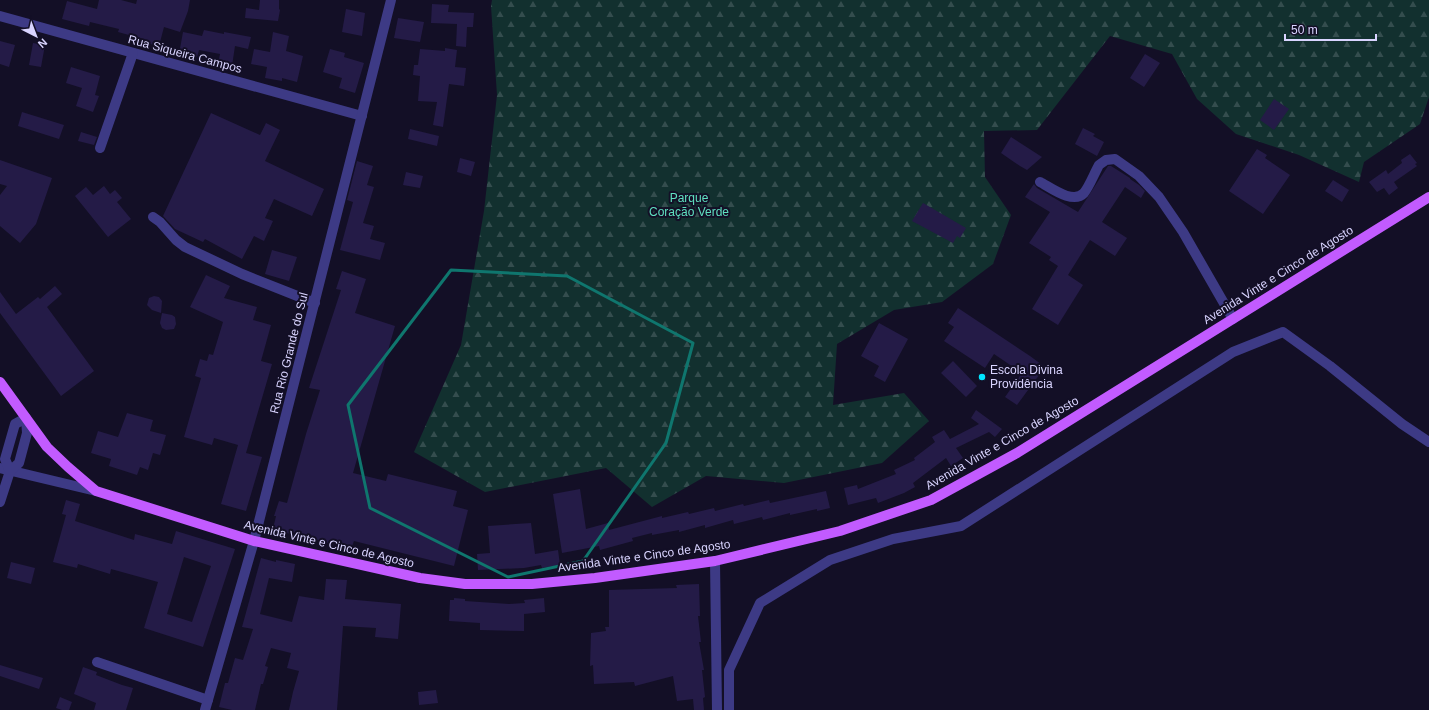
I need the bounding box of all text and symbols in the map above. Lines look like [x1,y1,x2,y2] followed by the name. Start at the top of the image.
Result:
[16,16,56,56] north arrow
[1285,16,1376,42] scale bar
[1291,23,1318,37] text: 50 m
[126,32,244,76] street label: Rua Siqueira Campos
[36,36,50,51] text: N
[649,191,729,219] park label: Parque Coração Verde
[1200,223,1356,327] street label: Avenida Vinte e Cinco de Agosto
[267,291,311,415] street label: Rua Rio Grande do Sul
[990,363,1063,391] place label: Escola Divina Providência
[977,372,987,382] marker: Escola Divina Providência
[923,393,1081,493] street label: Avenida Vinte e Cinco de Agosto
[242,518,416,571] street label: Avenida Vinte e Cinco de Agosto
[557,537,732,575] street label: Avenida Vinte e Cinco de Agosto

